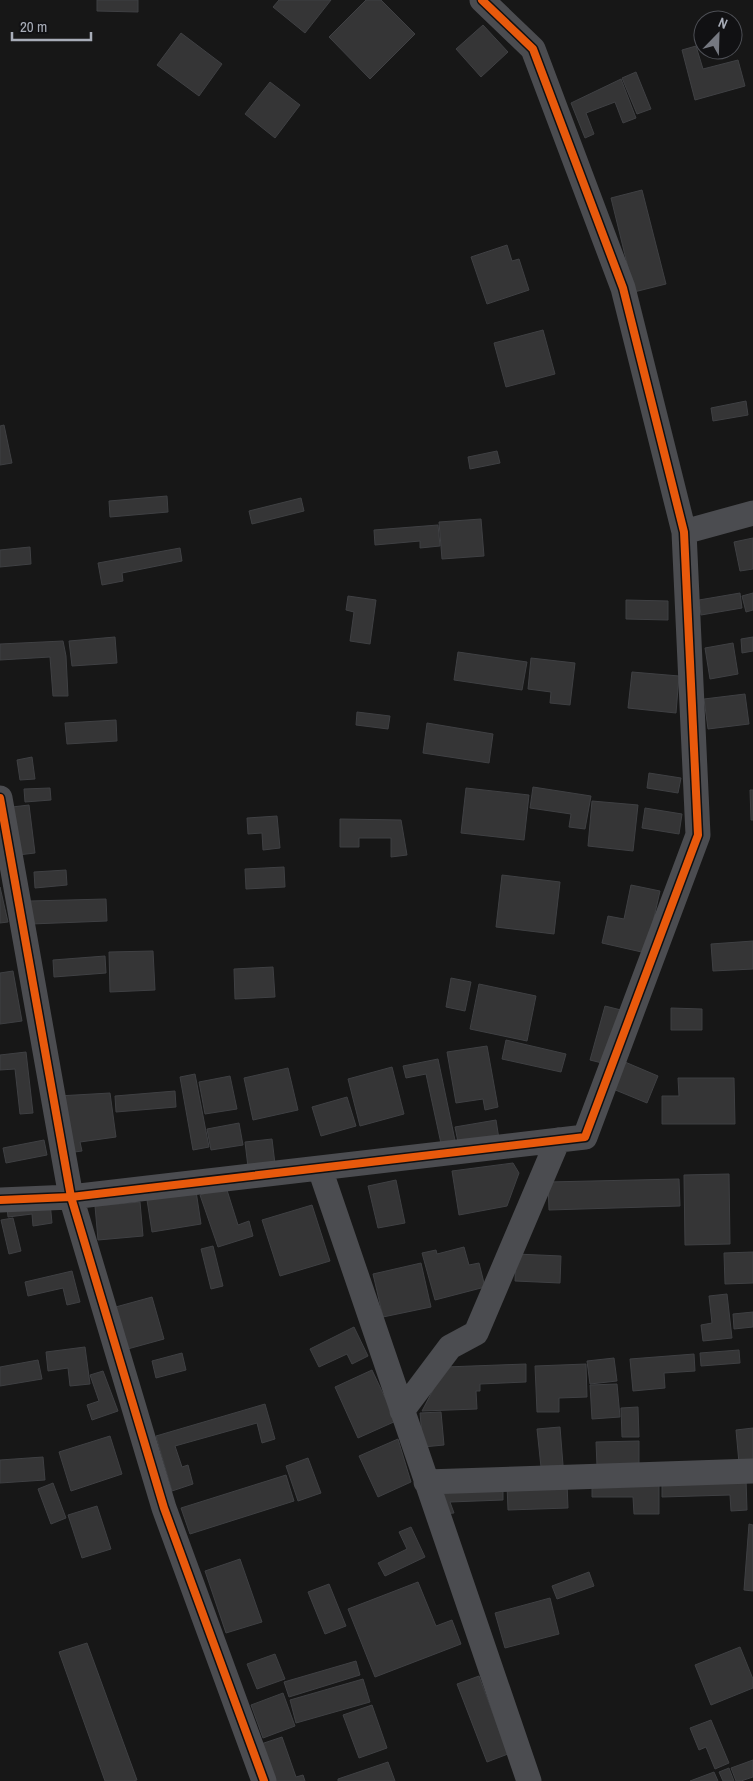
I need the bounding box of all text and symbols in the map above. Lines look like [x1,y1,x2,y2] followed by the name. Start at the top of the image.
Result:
[12,10,91,42] scale bar
[693,10,743,60] north arrow
[716,13,730,33] text: N
[20,16,47,37] text: 20 m

